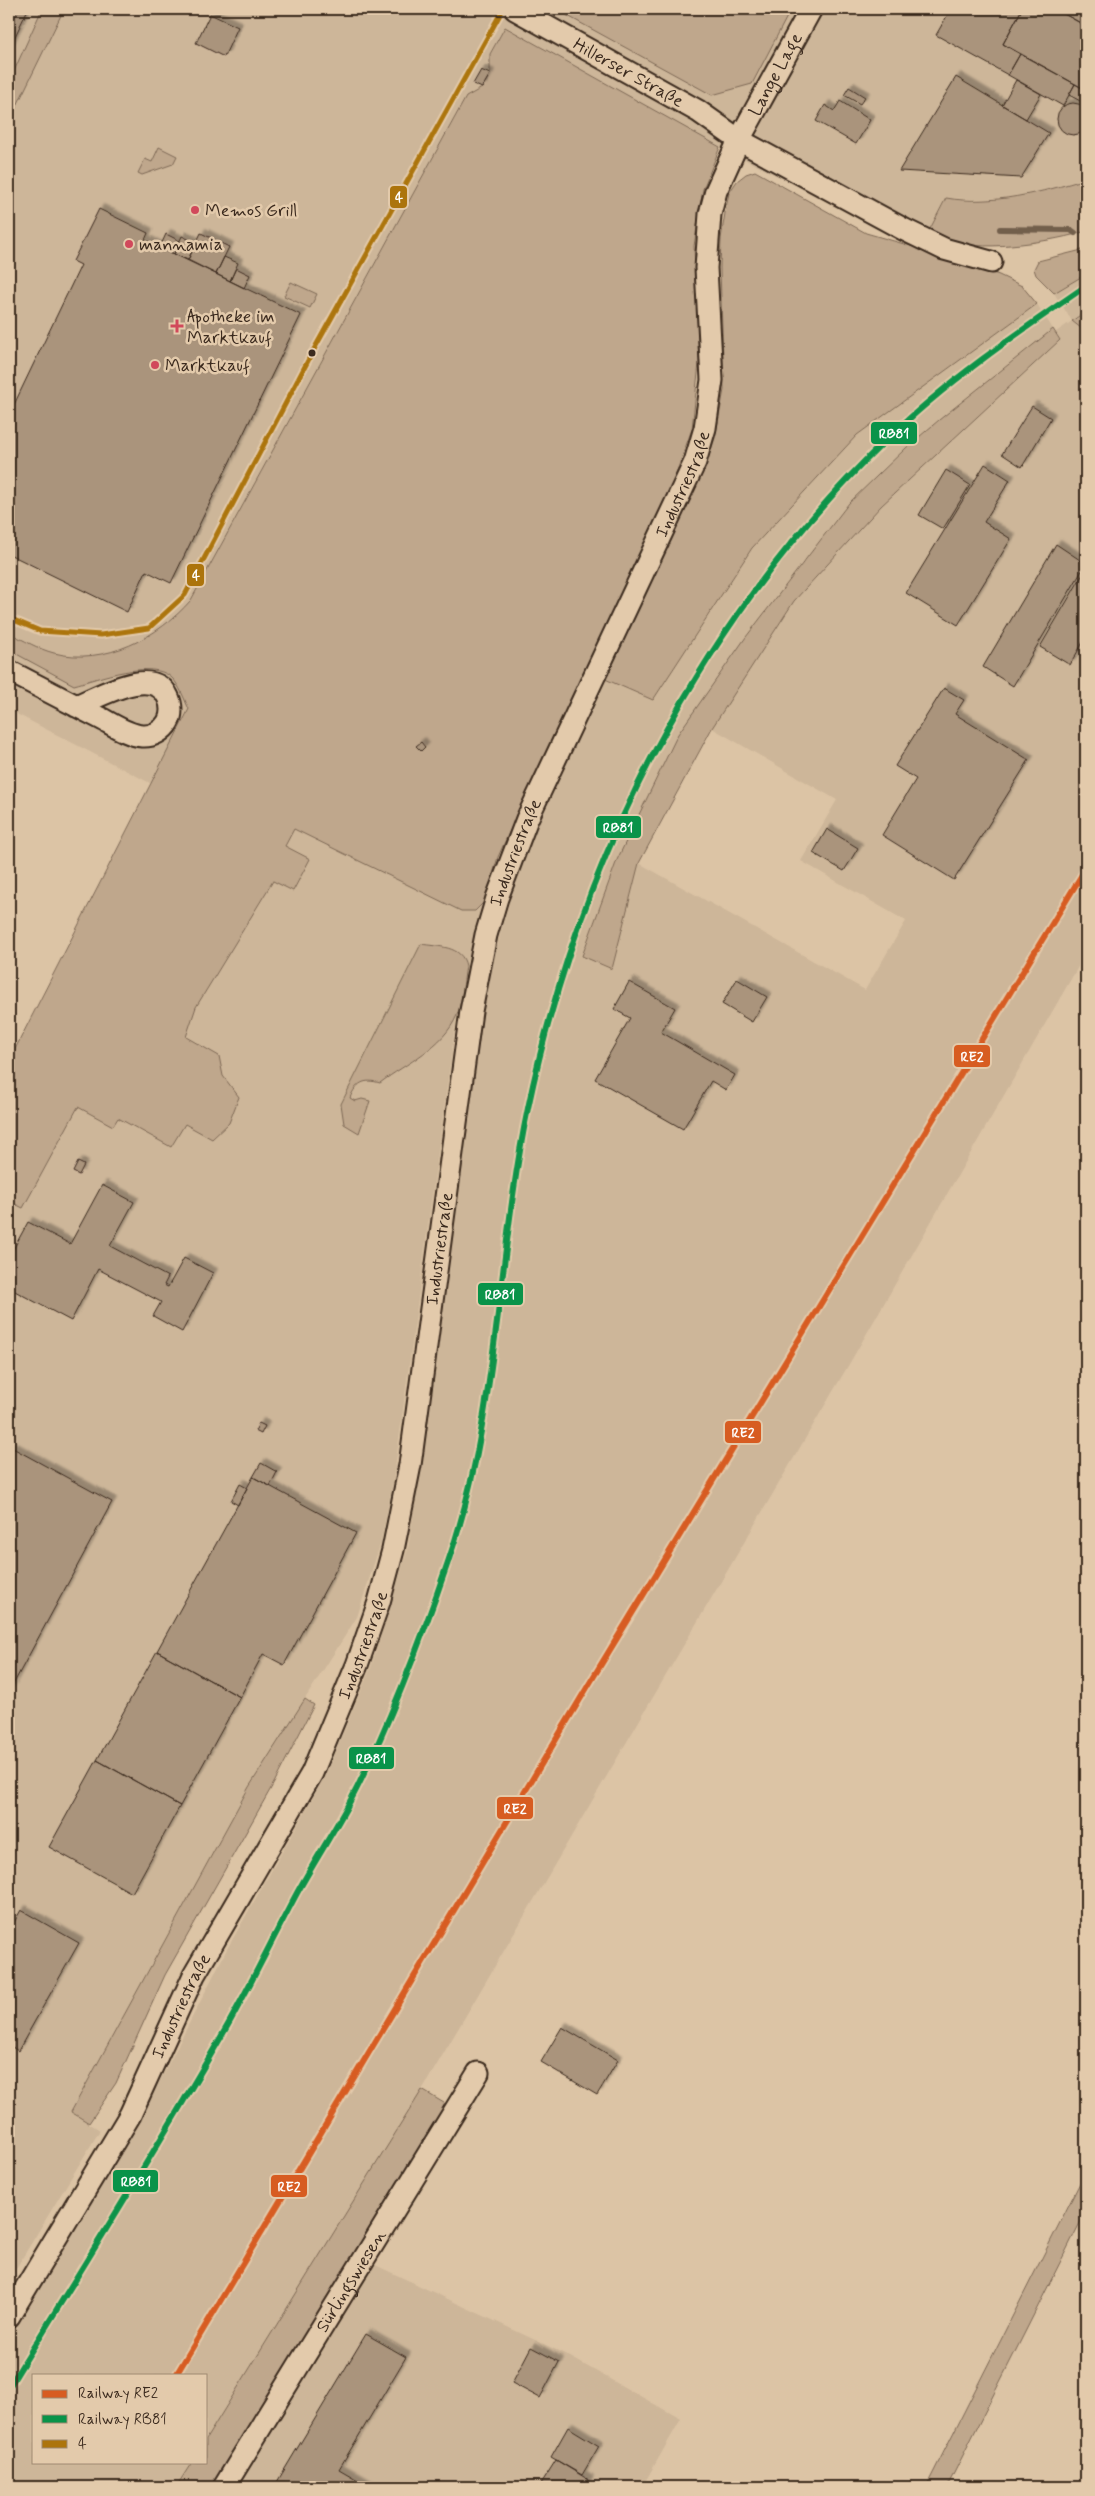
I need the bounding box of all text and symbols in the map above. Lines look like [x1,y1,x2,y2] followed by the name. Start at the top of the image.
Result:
[743,29,809,121] street label: Lange Lage
[568,33,688,114] street label: Hillerser Straße
[389,185,408,209] line badge: 4
[395,189,404,207] text: 4
[205,199,298,223] place label: Memos Grill
[189,204,201,216] marker: Memos Grill
[139,233,223,257] place label: mannamia
[123,238,135,250] marker: mannamia
[187,305,274,350] place label: Apotheke im Marktkauf
[171,320,183,332] marker: Apotheke im Marktkauf
[307,348,317,358] unlabelled marker
[165,354,250,378] place label: Marktkauf
[149,359,161,371] marker: Marktkauf
[870,421,918,445] line badge: RB81
[879,425,909,443] text: RB81
[650,428,717,542] street label: Industriestraße
[186,563,205,587] line badge: 4
[192,567,201,585] text: 4
[484,795,548,909] street label: Industriestraße
[595,815,642,839] line badge: RB81
[603,819,633,837] text: RB81
[953,1044,991,1068] line badge: RE2
[960,1048,984,1066] text: RE2
[421,1191,460,1307] street label: Industriestraße
[477,1282,524,1306] line badge: RB81
[485,1286,515,1304] text: RB81
[724,1420,762,1444] line badge: RE2
[731,1424,755,1442] text: RE2
[333,1589,394,1704] street label: Industriestraße
[348,1746,395,1770] line badge: RB81
[356,1750,386,1768] text: RB81
[496,1796,534,1820] line badge: RE2
[503,1800,527,1818] text: RE2
[146,1949,217,2063] street label: Industriestraße
[112,2169,159,2193] line badge: RB81
[121,2173,151,2191] text: RB81
[270,2174,308,2198] line badge: RE2
[277,2178,301,2196] text: RE2
[311,2225,392,2337] street label: Sürlingswiesen
[32,2374,208,2464] legend
[78,2384,158,2404] text: Railway RE2
[78,2410,167,2430] text: Railway RB81
[78,2434,87,2454] text: 4

